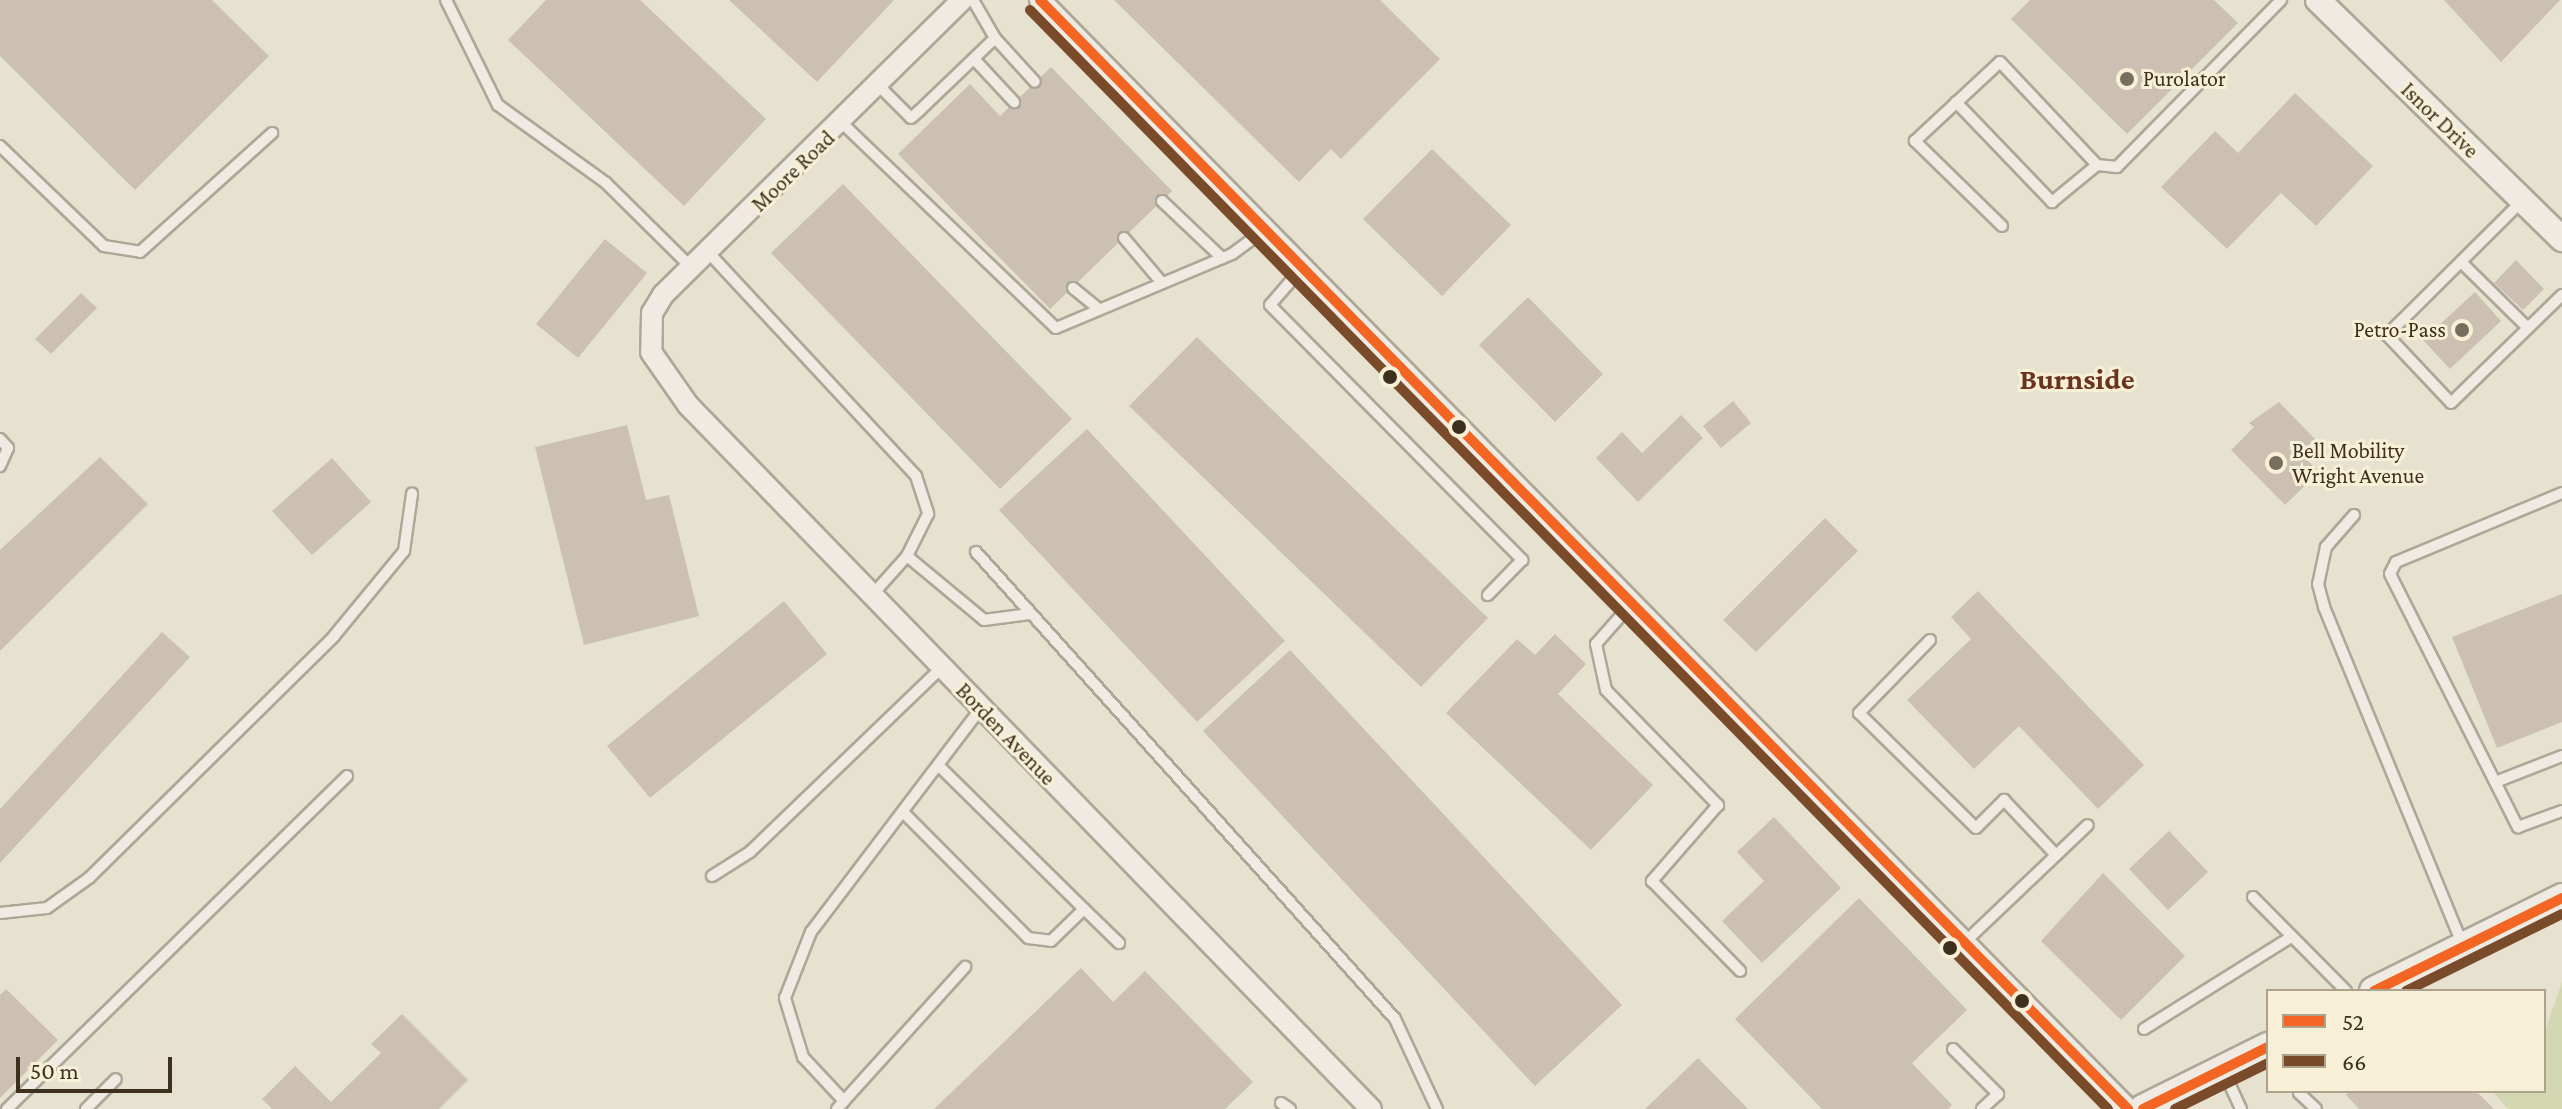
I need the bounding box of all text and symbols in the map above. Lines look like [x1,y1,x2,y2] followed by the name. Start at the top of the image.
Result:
[2143,66,2226,92] place label: Purolator
[2118,70,2136,88] marker: Purolator
[2396,77,2484,163] street label: Isnor Drive
[746,125,840,217] street label: Moore Road
[2354,317,2446,343] place label: Petro-Pass
[2453,321,2471,339] marker: Petro-Pass
[2019,361,2135,397] district label: Burnside
[1382,369,1398,385] unlabelled marker
[1451,419,1467,435] unlabelled marker
[2292,437,2424,488] place label: Bell Mobility Wright Avenue
[2267,454,2285,472] marker: Bell Mobility Wright Avenue
[951,677,1061,791] street label: Borden Avenue
[1942,940,1958,956] unlabelled marker
[2266,989,2546,1093] legend
[2014,993,2030,1009] unlabelled marker
[2342,1008,2364,1035] text: 52
[20,1041,176,1091] scale bar
[2342,1048,2366,1075] text: 66
[30,1057,79,1084] text: 50 m

